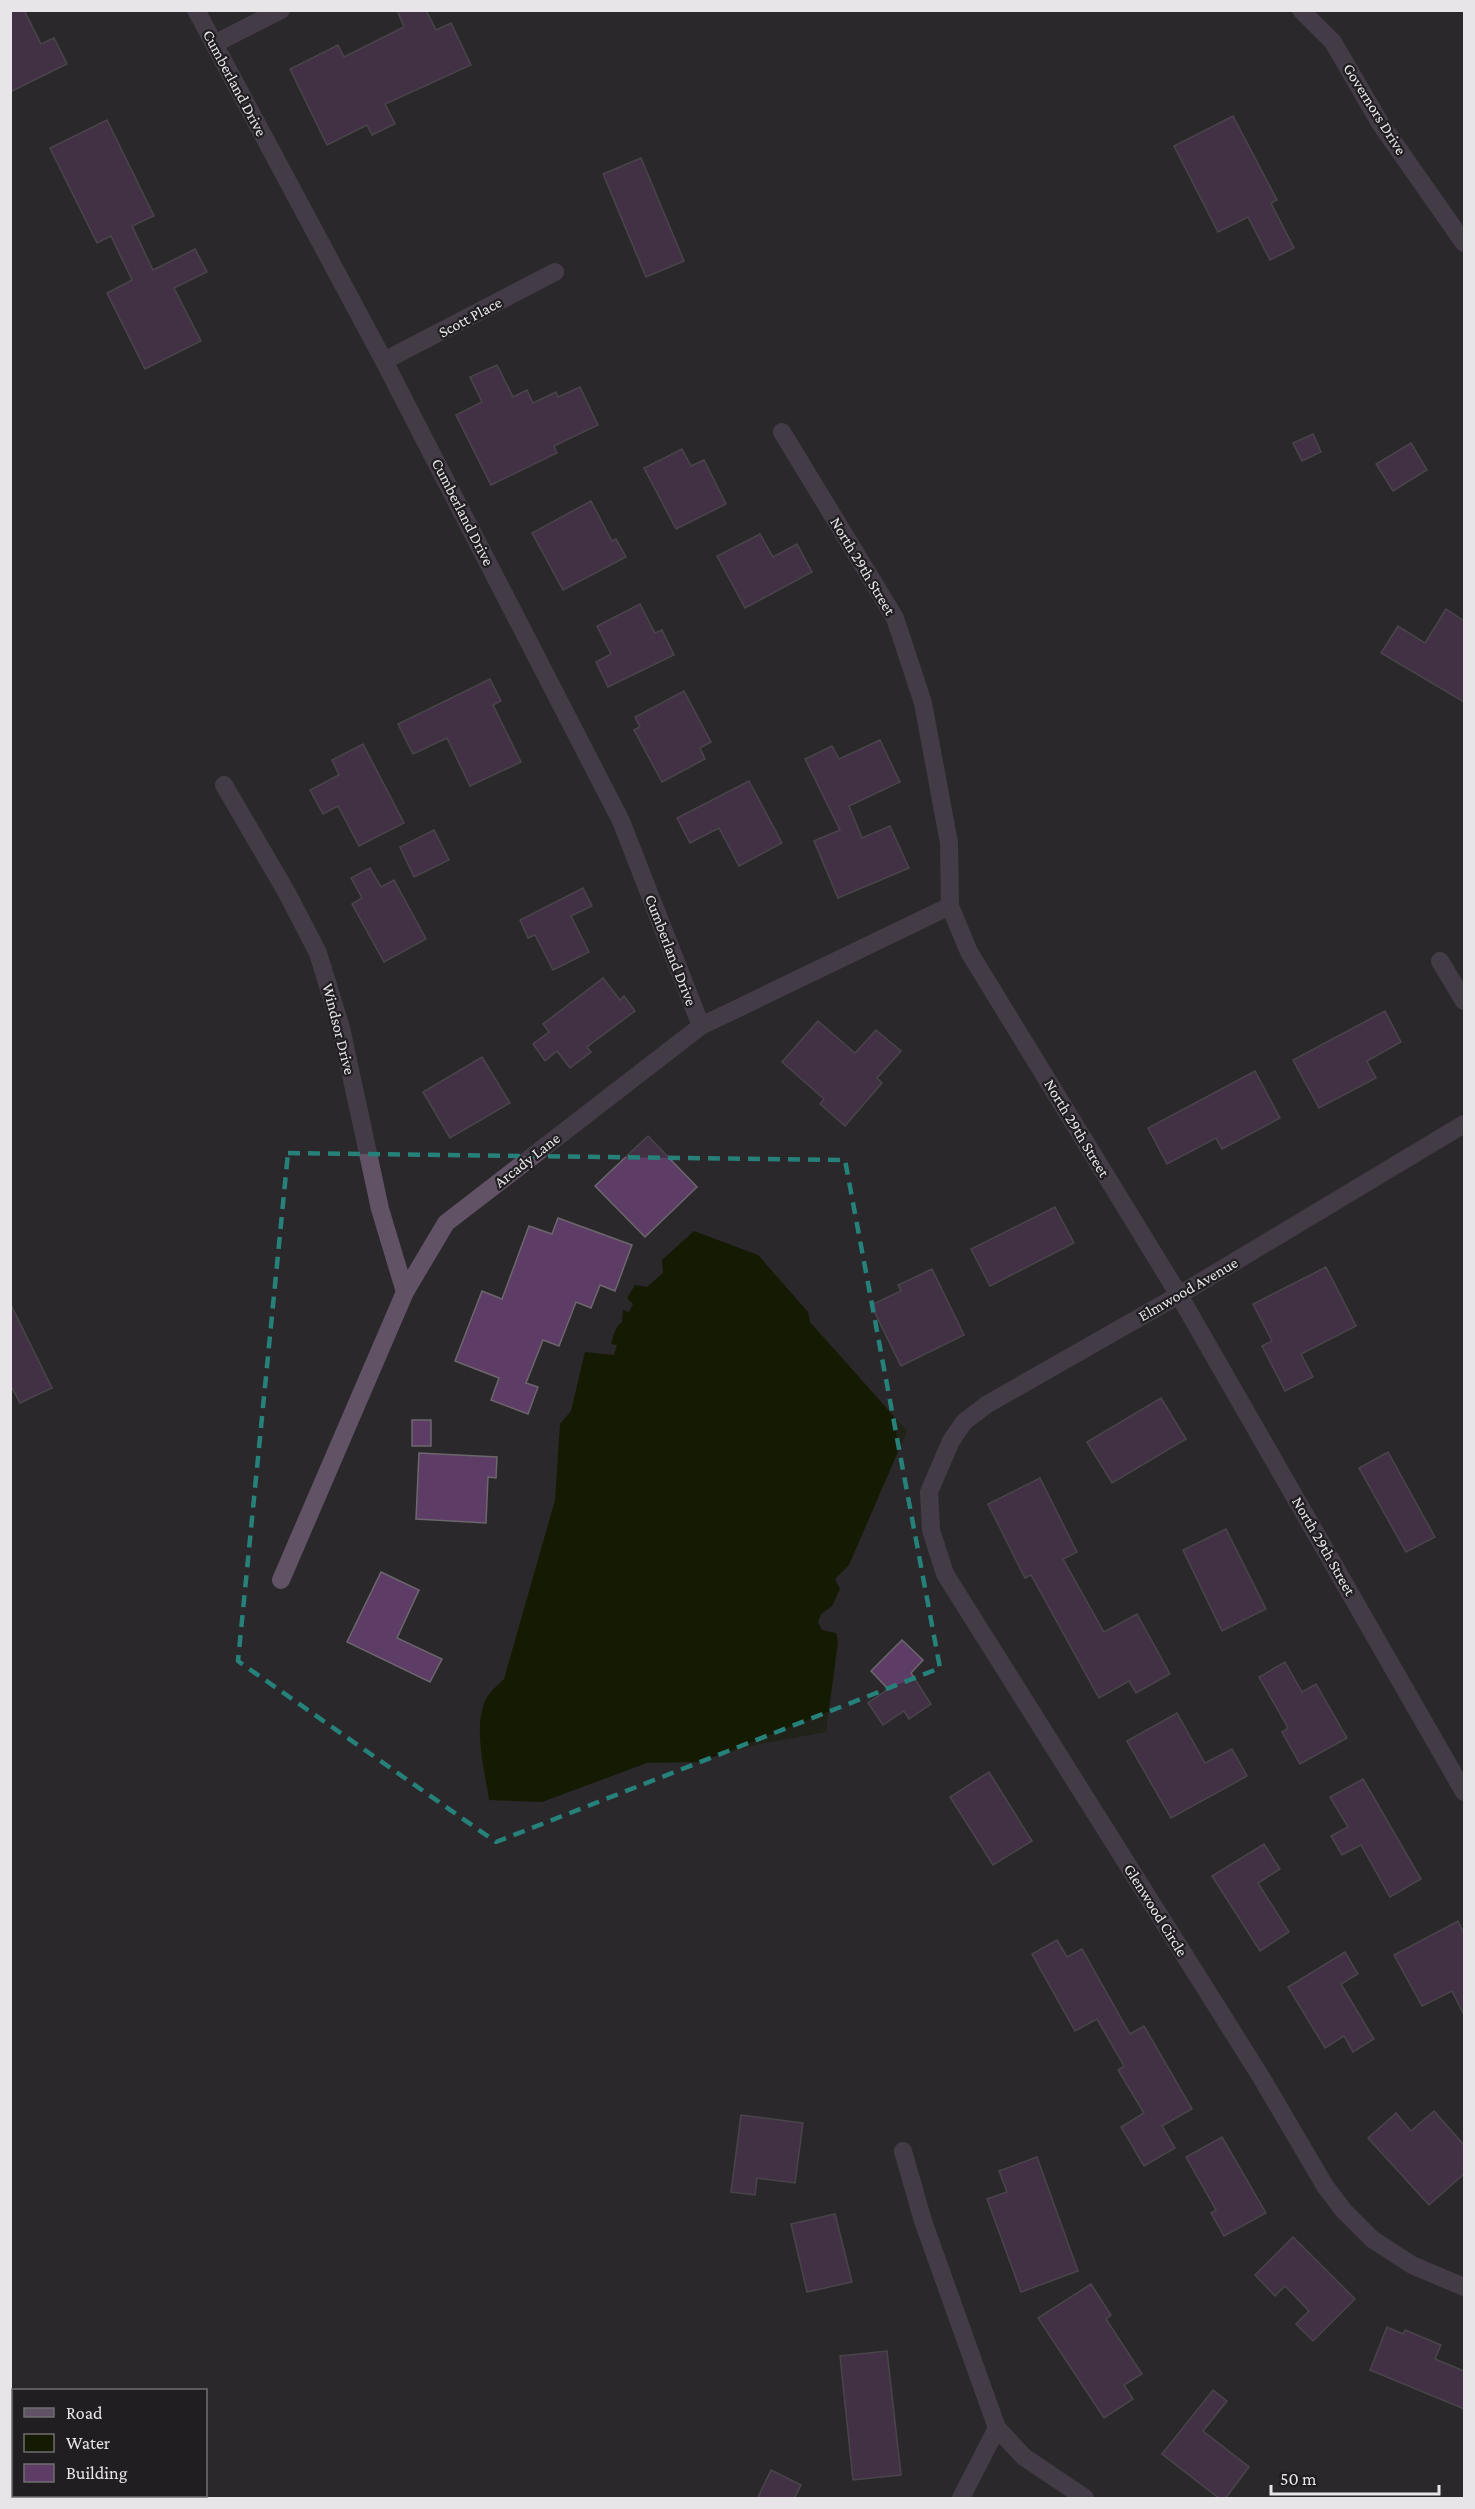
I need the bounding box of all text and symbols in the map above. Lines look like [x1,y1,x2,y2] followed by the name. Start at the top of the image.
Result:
[200,27,270,139] street label: Cumberland Drive
[1340,60,1410,158] street label: Governors Drive
[436,293,504,341] street label: Scott Place
[429,456,497,568] street label: Cumberland Drive
[827,514,899,619] street label: North 29th Street
[642,892,700,1008] street label: Cumberland Drive
[319,982,359,1076] street label: Windsor Drive
[1041,1076,1113,1181] street label: North 29th Street
[491,1129,564,1192] street label: Arcady Lane
[1135,1254,1241,1324] street label: Elmwood Avenue
[1289,1494,1359,1599] street label: North 29th Street
[1121,1861,1191,1959] street label: Glenwood Circle
[12,2389,207,2497] legend
[66,2403,103,2423] text: Road
[66,2433,111,2453] text: Water
[1271,2458,1439,2496] scale bar
[66,2463,128,2483] text: Building
[1280,2469,1317,2489] text: 50 m

